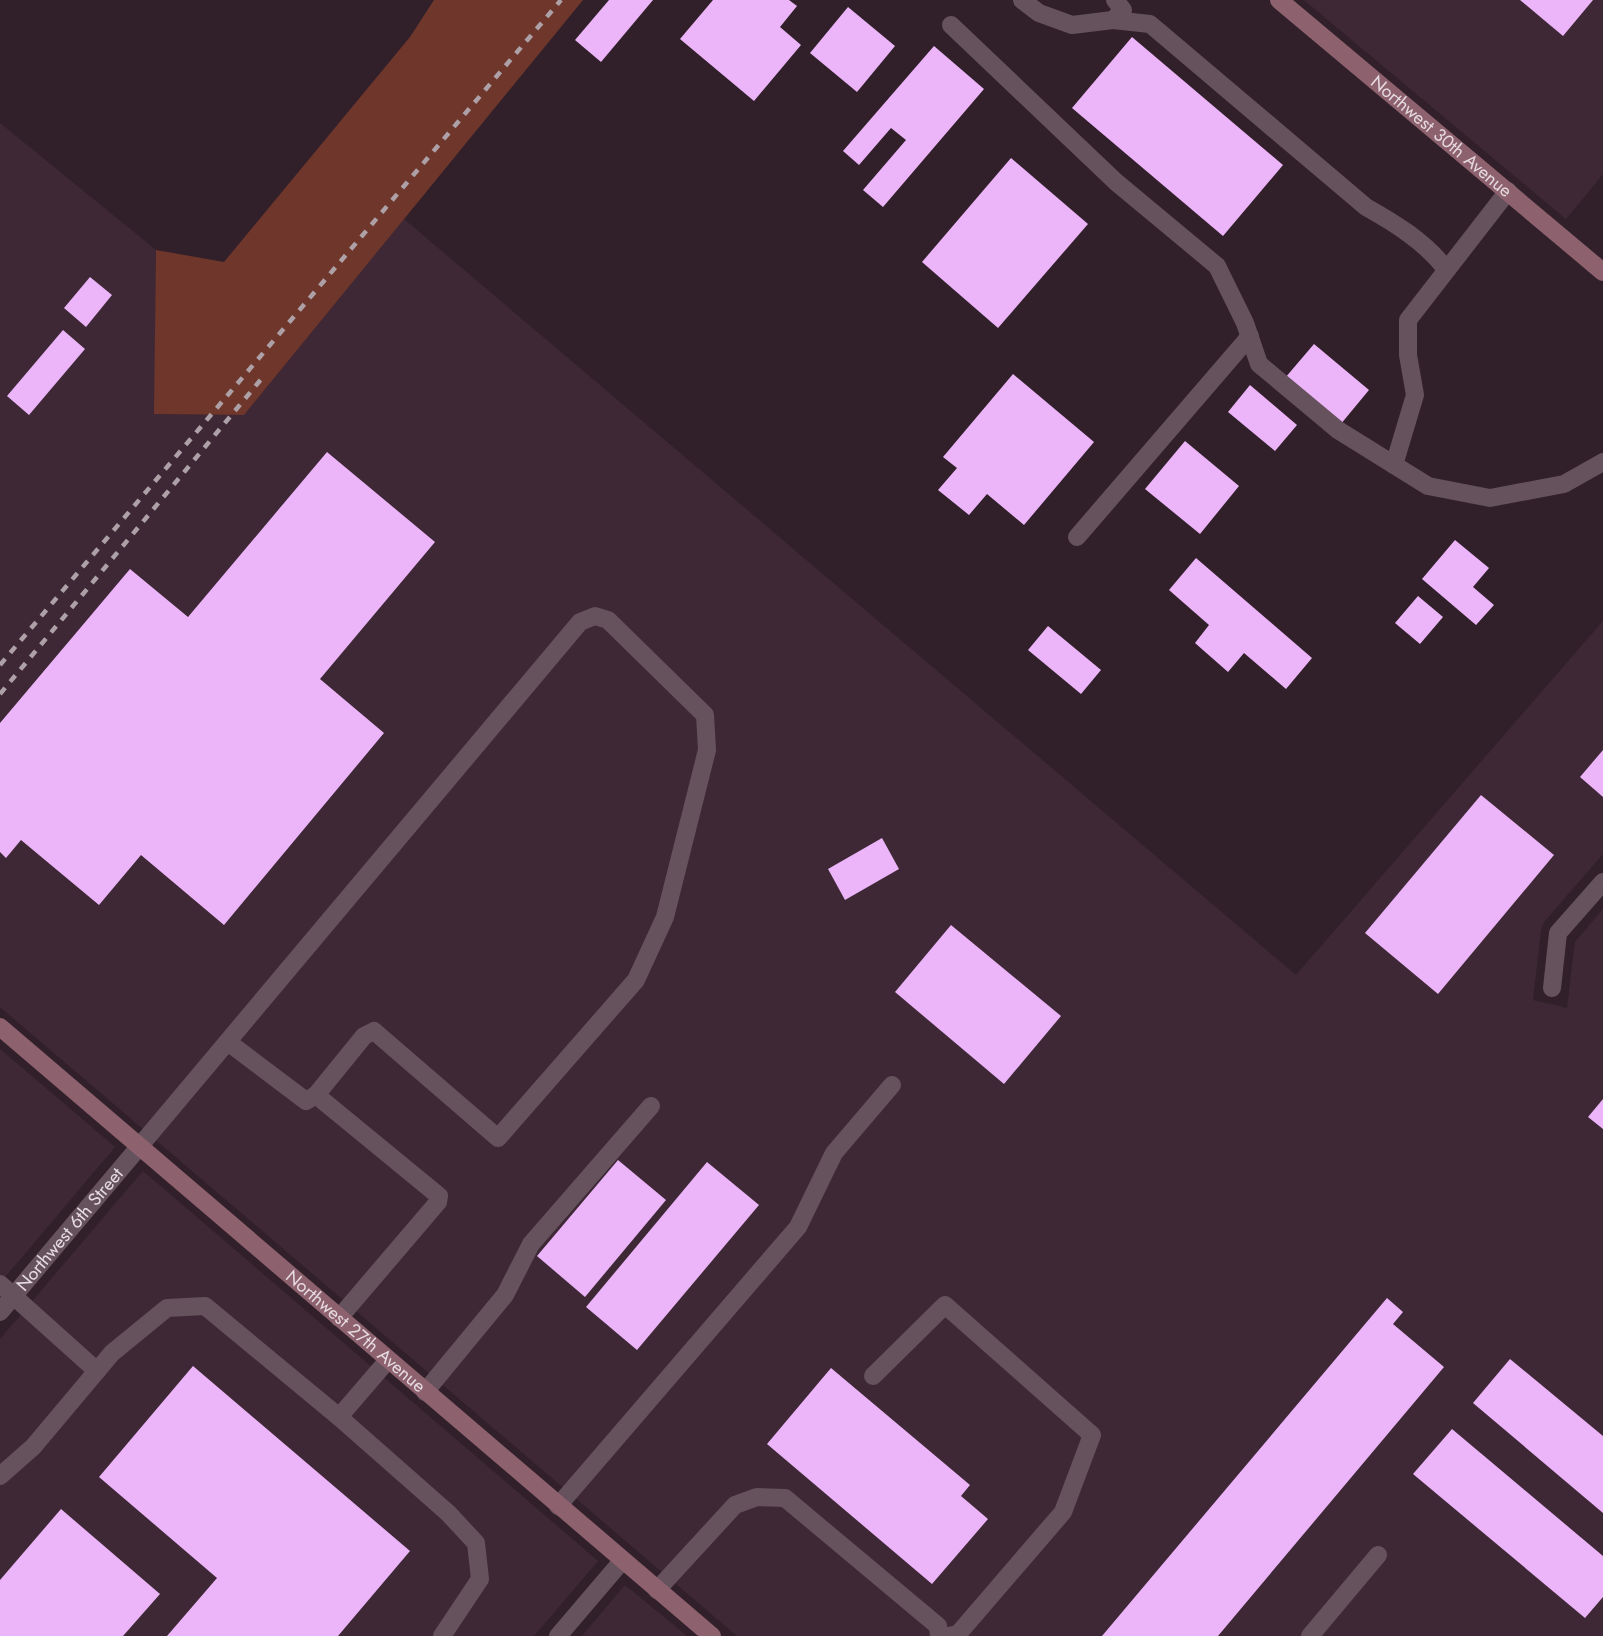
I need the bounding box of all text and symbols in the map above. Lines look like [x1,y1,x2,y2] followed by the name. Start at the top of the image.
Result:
[1365,69,1518,203] street label: Northwest 30th Avenue
[10,1161,130,1297] street label: Northwest 6th Street
[280,1264,431,1399] street label: Northwest 27th Avenue

